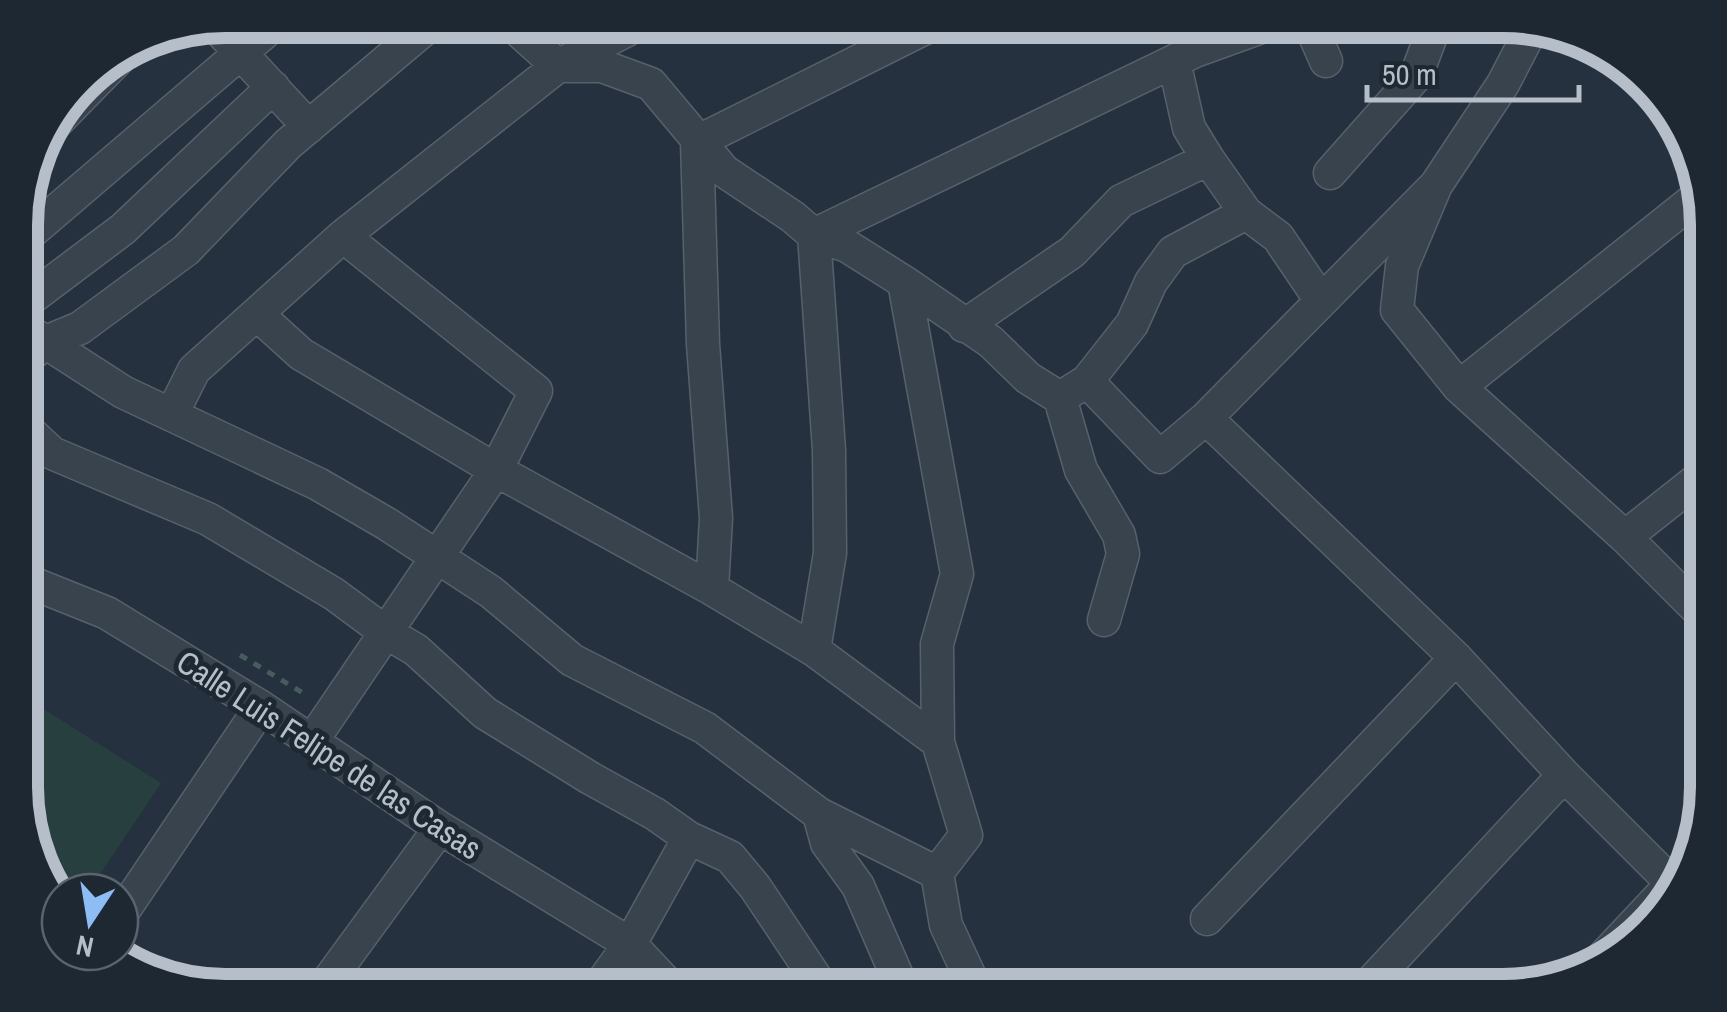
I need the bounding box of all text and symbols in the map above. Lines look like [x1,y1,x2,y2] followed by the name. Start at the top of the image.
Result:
[1367,40,1580,102] scale bar
[1382,54,1437,94] text: 50 m
[169,640,490,869] street label: Calle Luis Felipe de las Casas
[40,872,140,972] north arrow
[73,926,97,967] text: N

